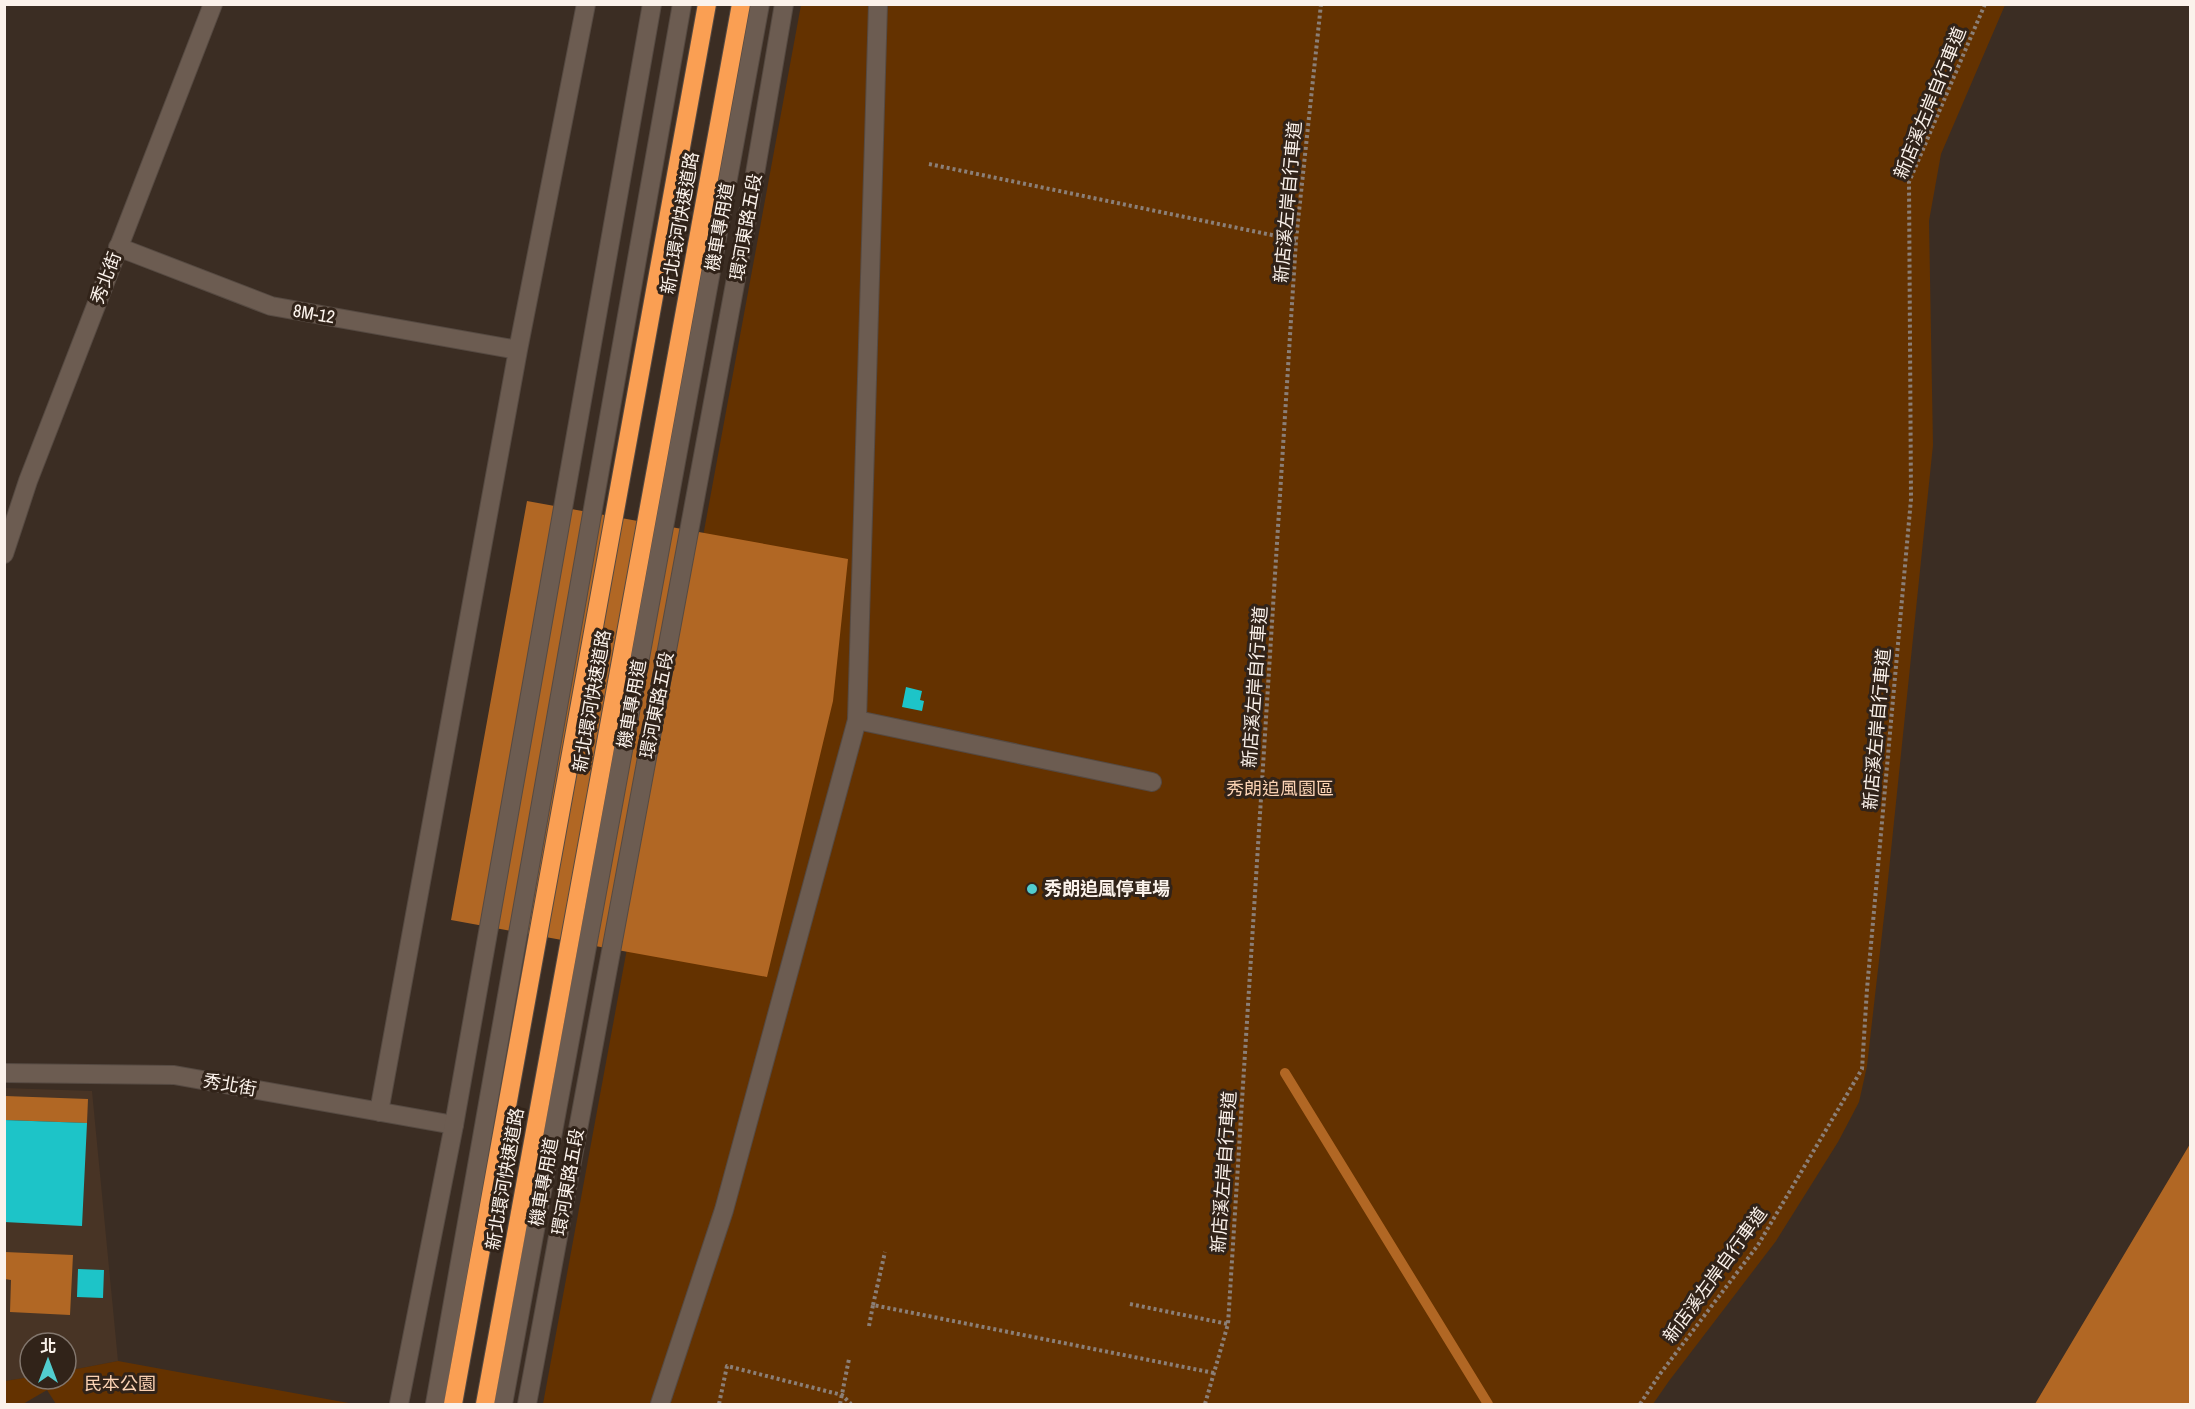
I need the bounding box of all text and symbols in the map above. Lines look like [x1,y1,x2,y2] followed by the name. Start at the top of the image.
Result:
[1888,23,1971,183] street label: 新店溪左岸自行車道
[1268,120,1307,284] street label: 新店溪左岸自行車道
[655,150,704,296] street label: 新北環河快速道路
[724,172,767,282] street label: 環河東路五段
[699,180,740,273] street label: 機車專用道
[84,248,127,308] street label: 秀北街
[291,298,337,329] street label: 8M-12
[1236,605,1273,769] street label: 新店溪左岸自行車道
[567,628,616,774] street label: 新北環河快速道路
[1857,647,1896,811] street label: 新店溪左岸自行車道
[634,650,679,760] street label: 環河東路五段
[611,657,652,750] street label: 機車專用道
[1226,776,1334,801] park label: 秀朗追風園區
[1044,876,1170,901] place label: 秀朗追風停車場
[1025,882,1039,896] marker: 秀朗追風停車場
[201,1068,259,1102] street label: 秀北街
[1205,1090,1242,1254] street label: 新店溪左岸自行車道
[480,1106,529,1252] street label: 新北環河快速道路
[546,1127,589,1237] street label: 環河東路五段
[523,1135,564,1228] street label: 機車專用道
[1657,1202,1772,1348] street label: 新店溪左岸自行車道
[18,1331,78,1391] north arrow
[40,1335,56,1357] text: 北
[84,1371,156,1396] park label: 民本公園

